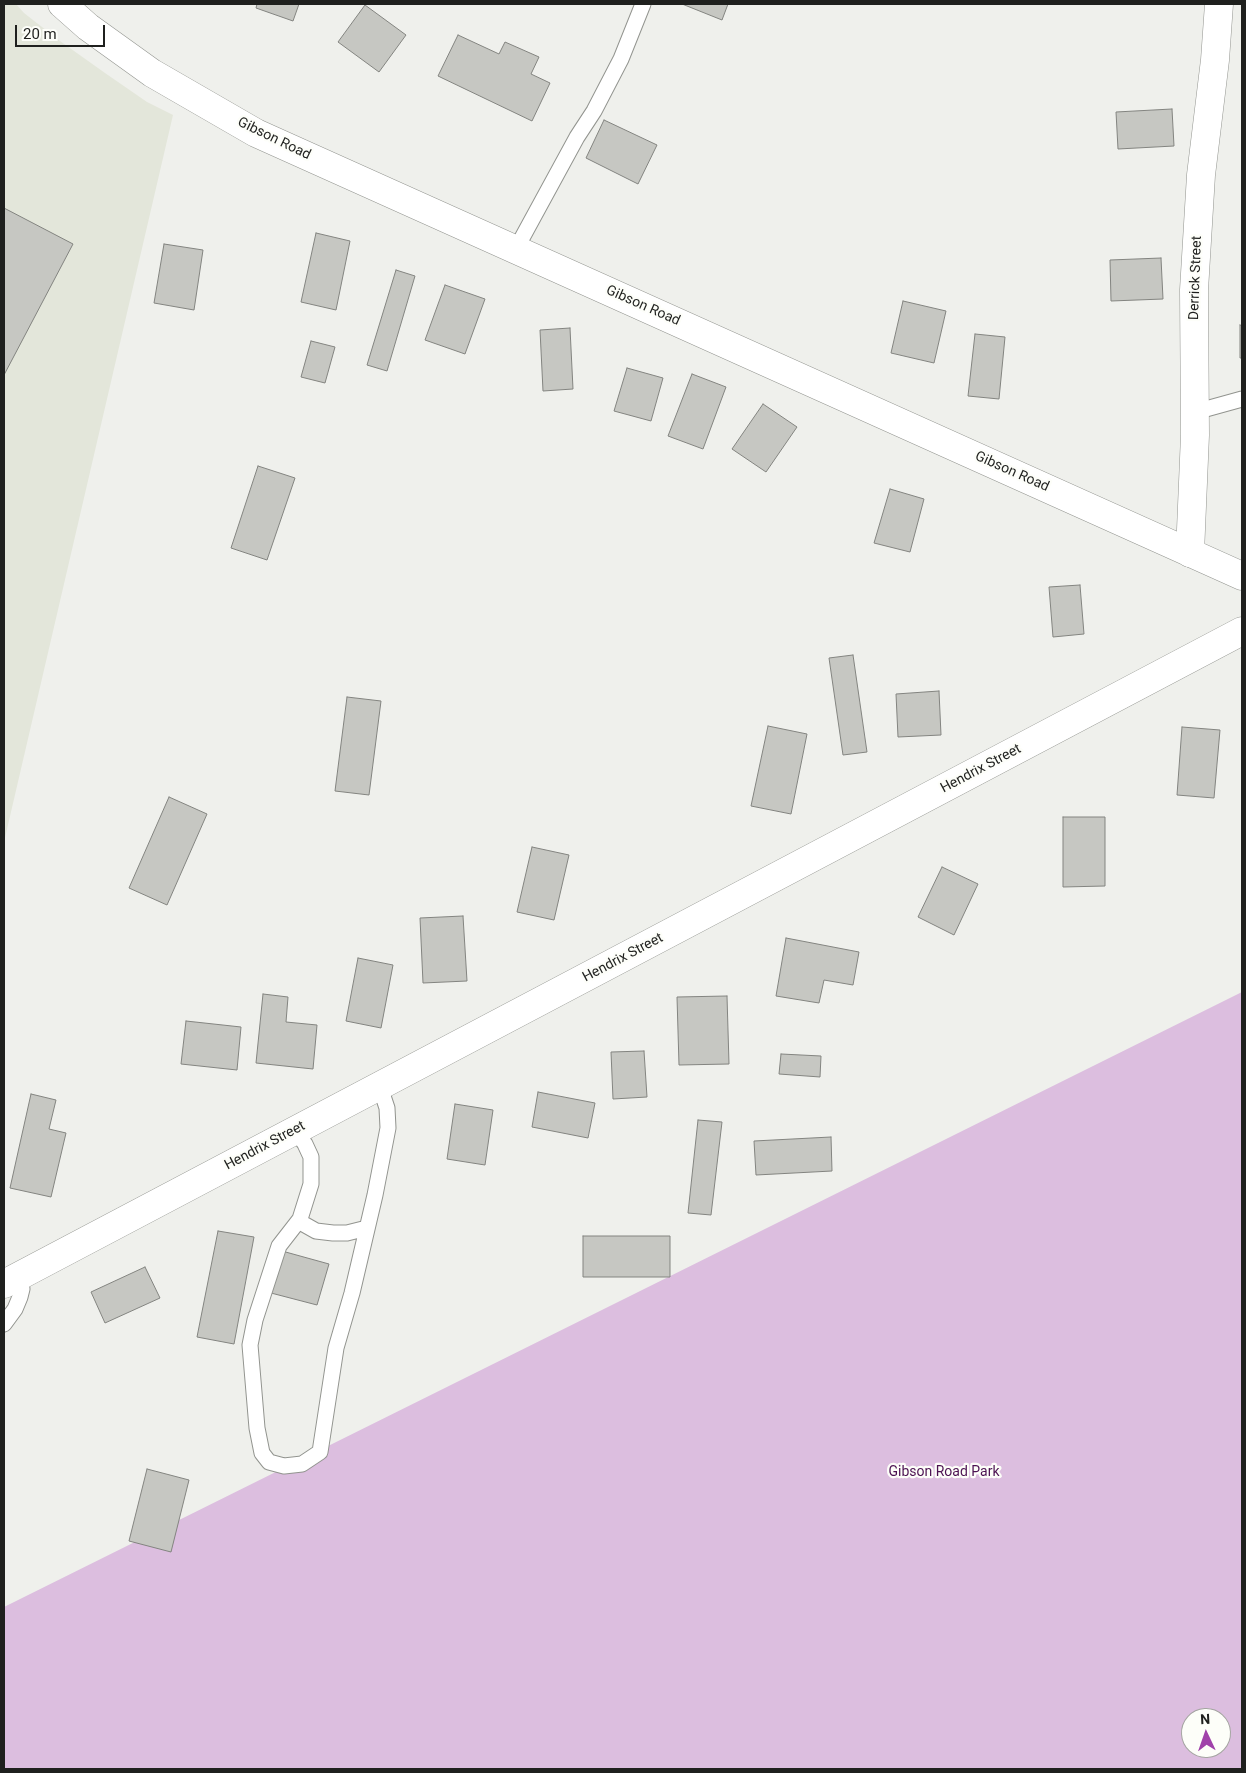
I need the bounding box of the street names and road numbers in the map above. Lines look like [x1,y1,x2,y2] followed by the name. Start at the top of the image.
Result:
[235,114,313,164] street label: Gibson Road
[1186,236,1206,320] street label: Derrick Street
[603,282,683,330] street label: Gibson Road
[972,448,1052,496] street label: Gibson Road
[938,741,1024,797] street label: Hendrix Street
[580,930,666,986] street label: Hendrix Street
[222,1118,308,1174] street label: Hendrix Street

